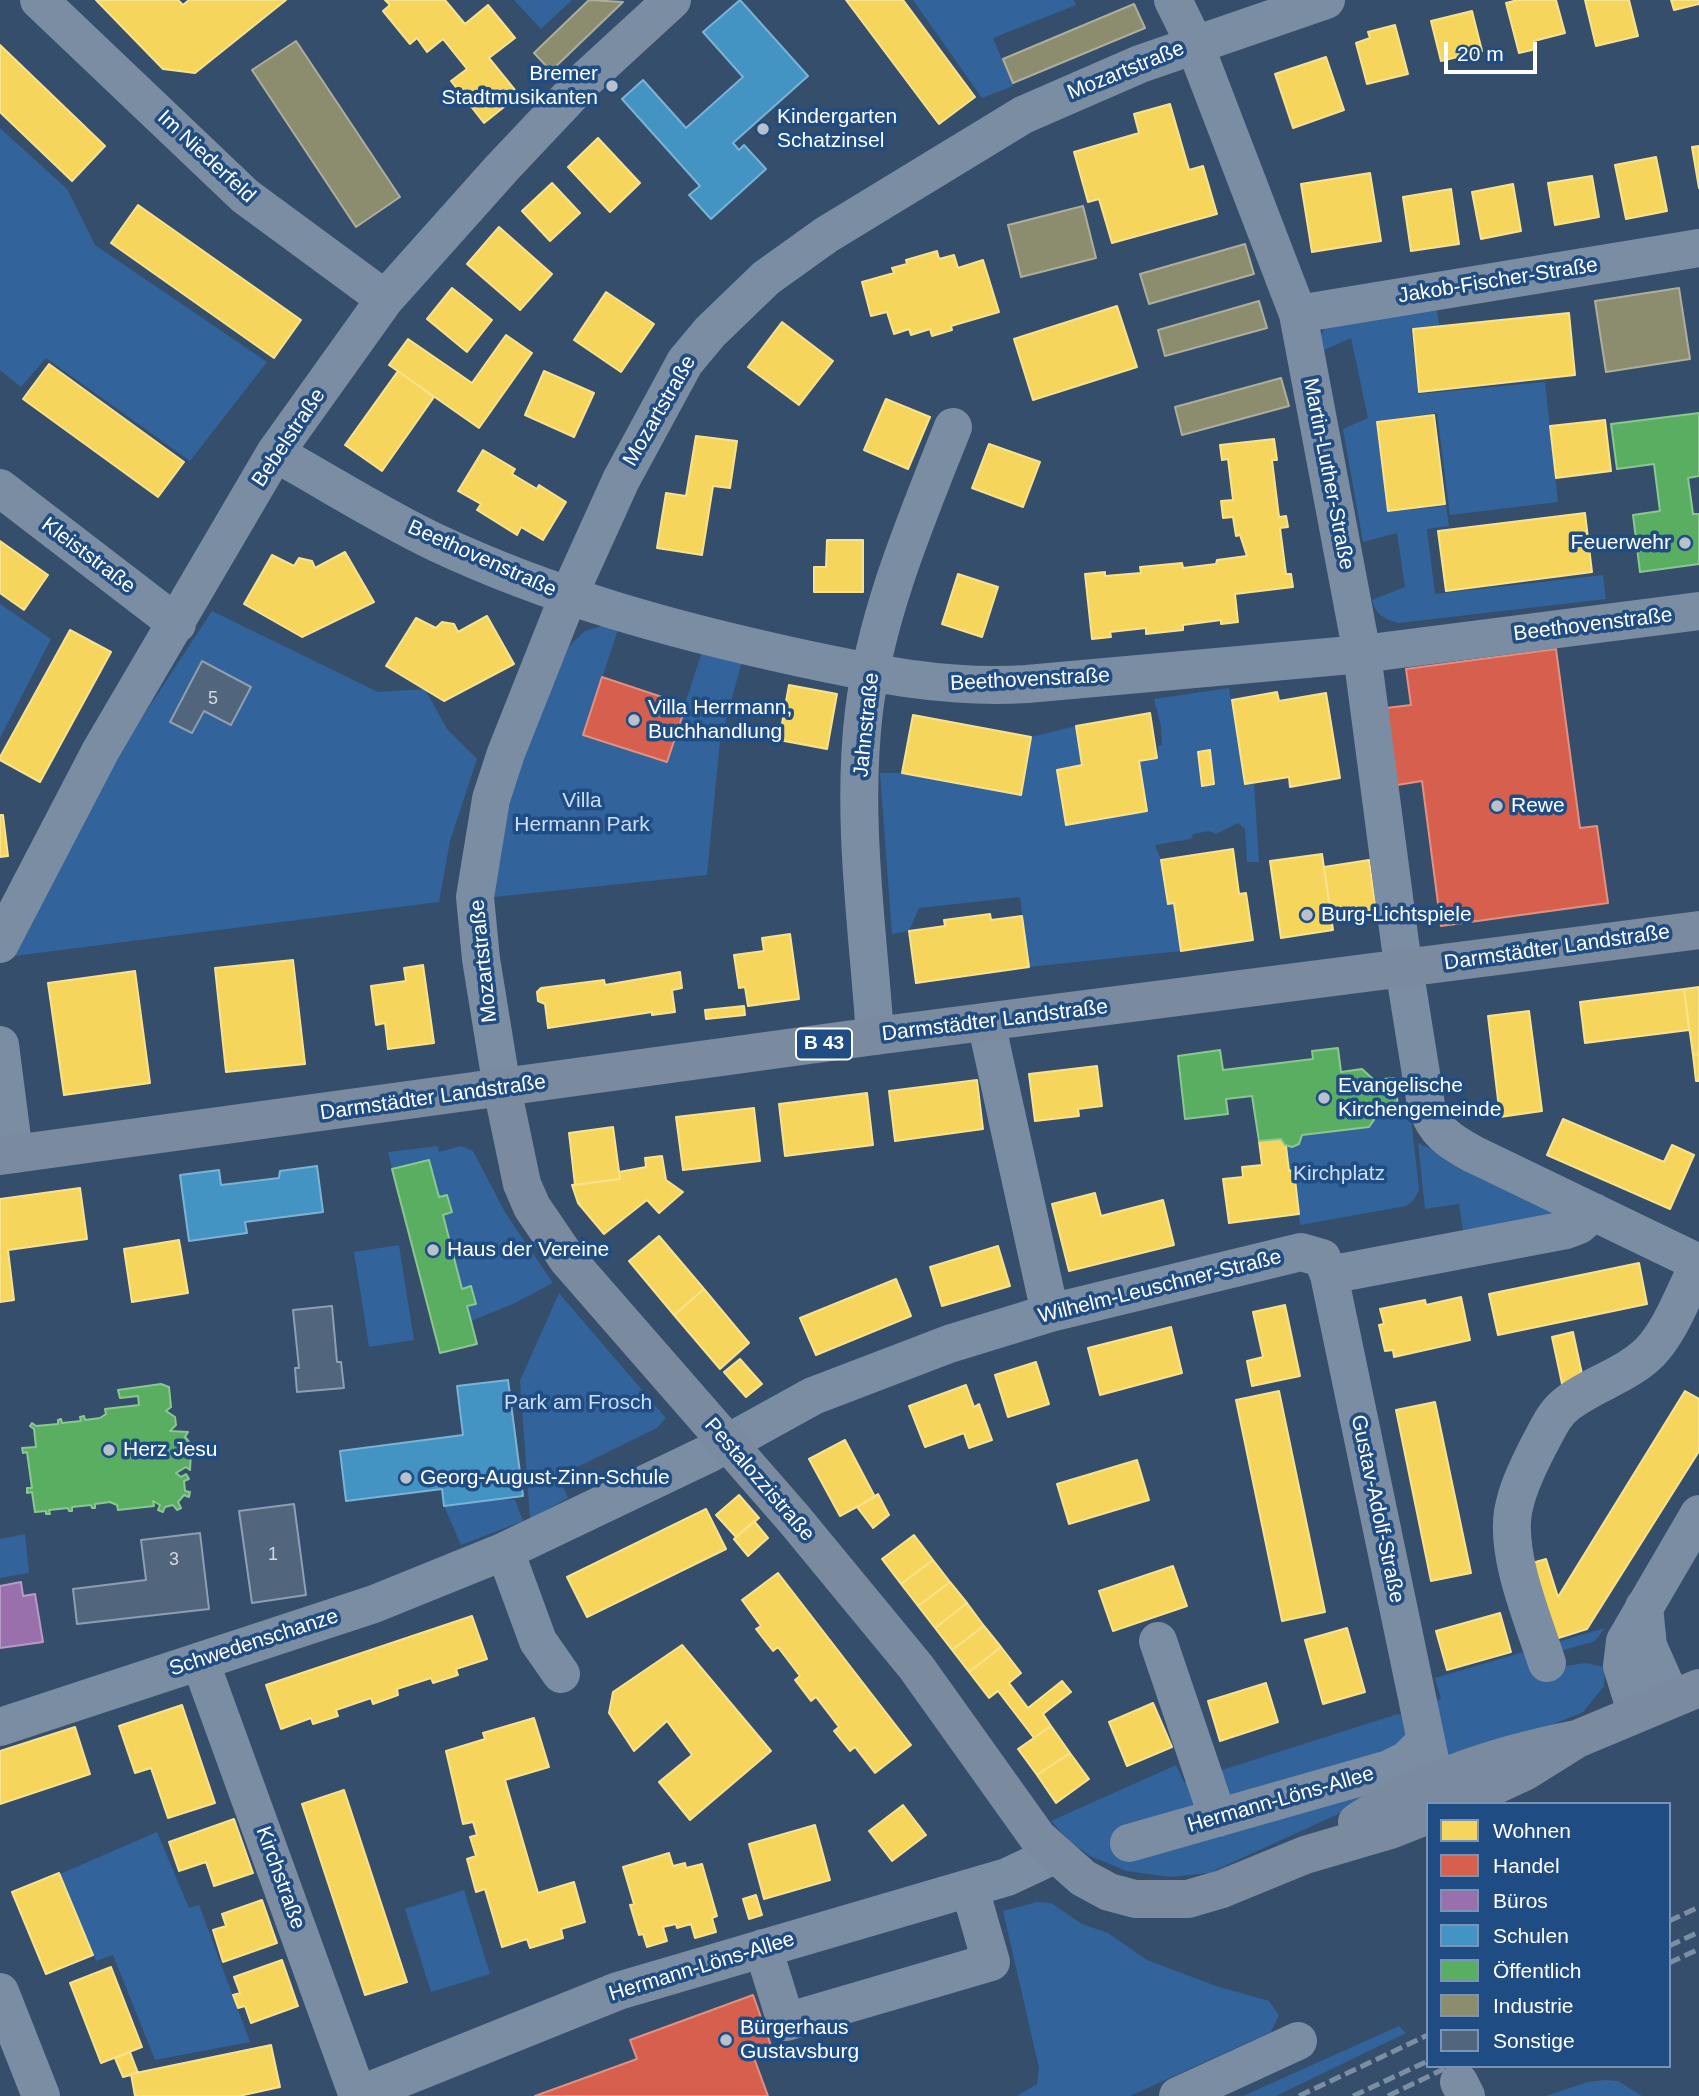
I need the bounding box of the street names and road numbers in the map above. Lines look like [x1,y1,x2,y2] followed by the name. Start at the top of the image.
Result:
[1064,36,1188,106] street label: Mozartstraße
[152,105,260,209] street label: Im Niederfeld
[1396,253,1600,309] street label: Jakob-Fischer-Straße
[618,351,702,471] street label: Mozartstraße
[1297,376,1359,572] street label: Martin-Luther-Straße
[247,384,331,492] street label: Bebelstraße
[36,513,140,599] street label: Kleiststraße
[404,515,560,603] street label: Beethovenstraße
[1512,603,1674,647] street label: Beethovenstraße
[949,663,1111,697] street label: Beethovenstraße
[849,671,885,779] street label: Jahnstraße
[465,898,503,1024] street label: Mozartstraße
[1443,920,1671,976] street label: Darmstädter Landstraße
[881,995,1109,1047] street label: Darmstädter Landstraße
[796,1028,852,1060] road number: B 43
[319,1070,547,1126] street label: Darmstädter Landstraße
[1036,1245,1284,1329] street label: Wilhelm-Leuschner-Straße
[699,1413,819,1547] street label: Pestalozzistraße
[1345,1413,1409,1605] street label: Gustav-Adolf-Straße
[166,1604,342,1682] street label: Schwedenschanze
[1185,1761,1377,1839] street label: Hermann-Löns-Allee
[250,1823,310,1933] street label: Kirchstraße
[606,1927,798,2007] street label: Hermann-Löns-Allee

